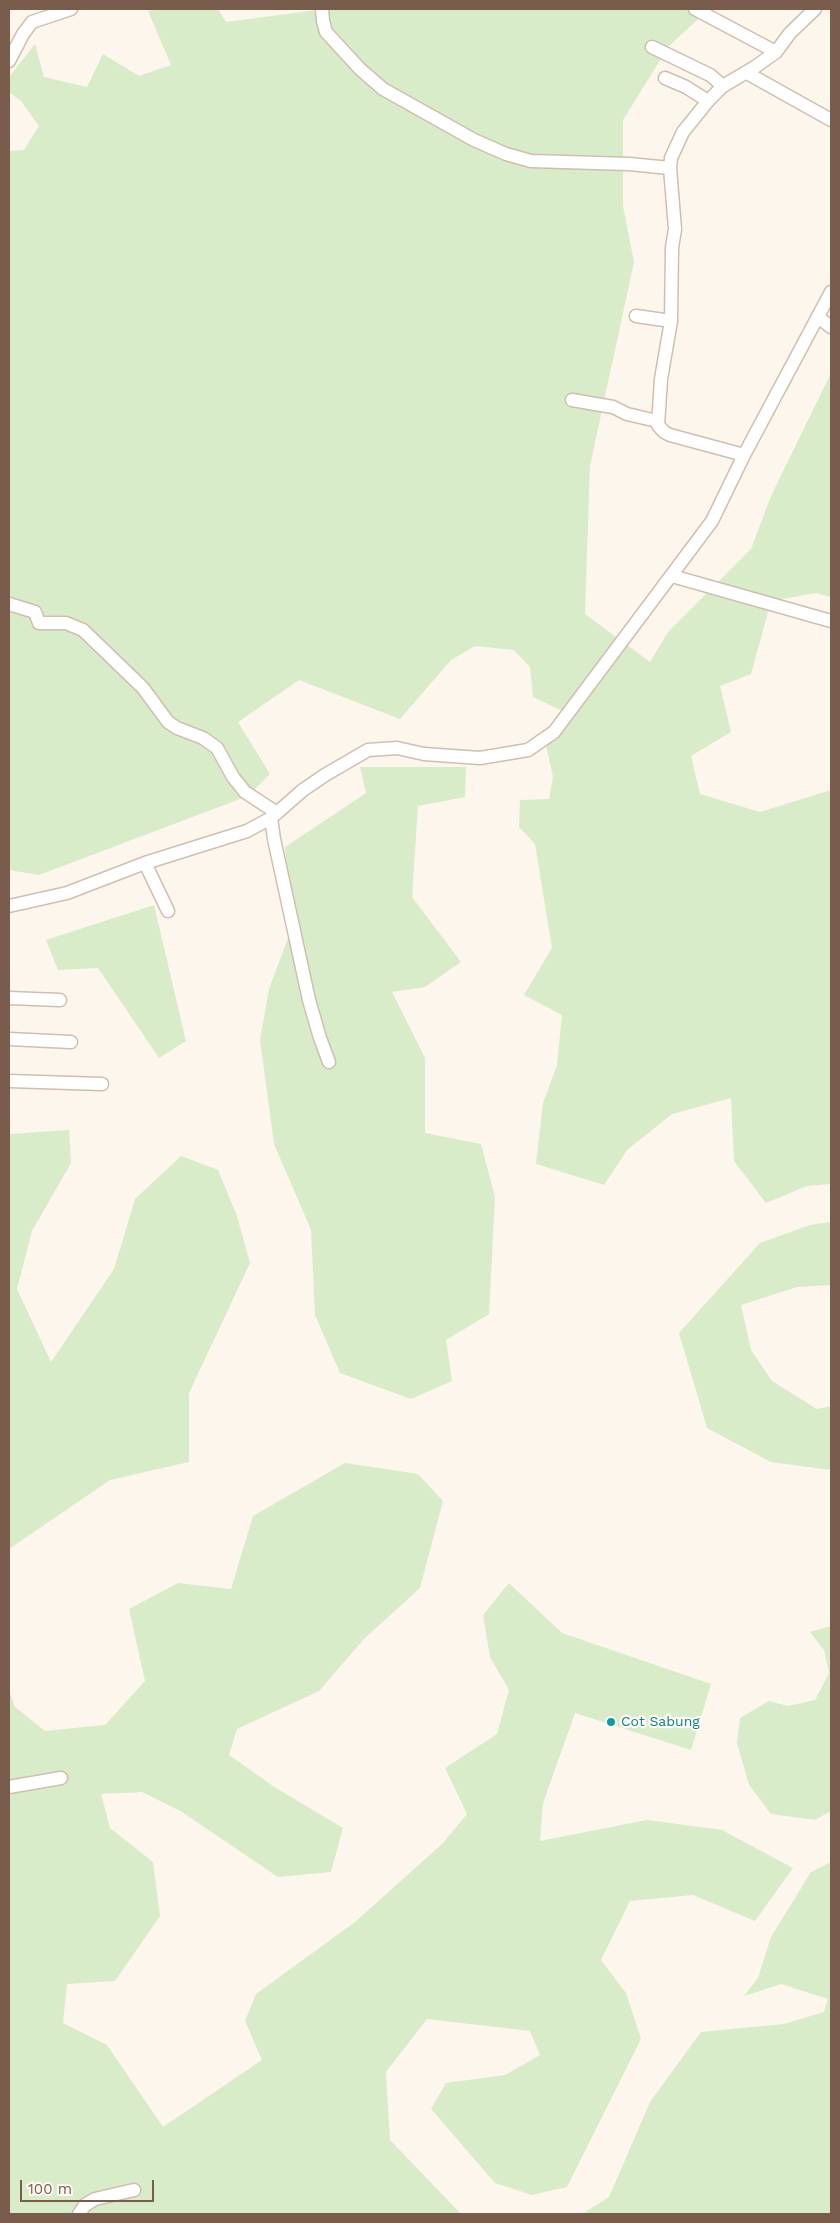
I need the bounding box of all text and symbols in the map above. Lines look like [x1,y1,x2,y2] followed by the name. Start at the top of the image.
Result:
[621,1714,700,1730] place label: Cot Sabung
[605,1716,617,1728] marker: Cot Sabung
[22,2170,156,2202] scale bar
[28,2180,72,2198] text: 100 m

